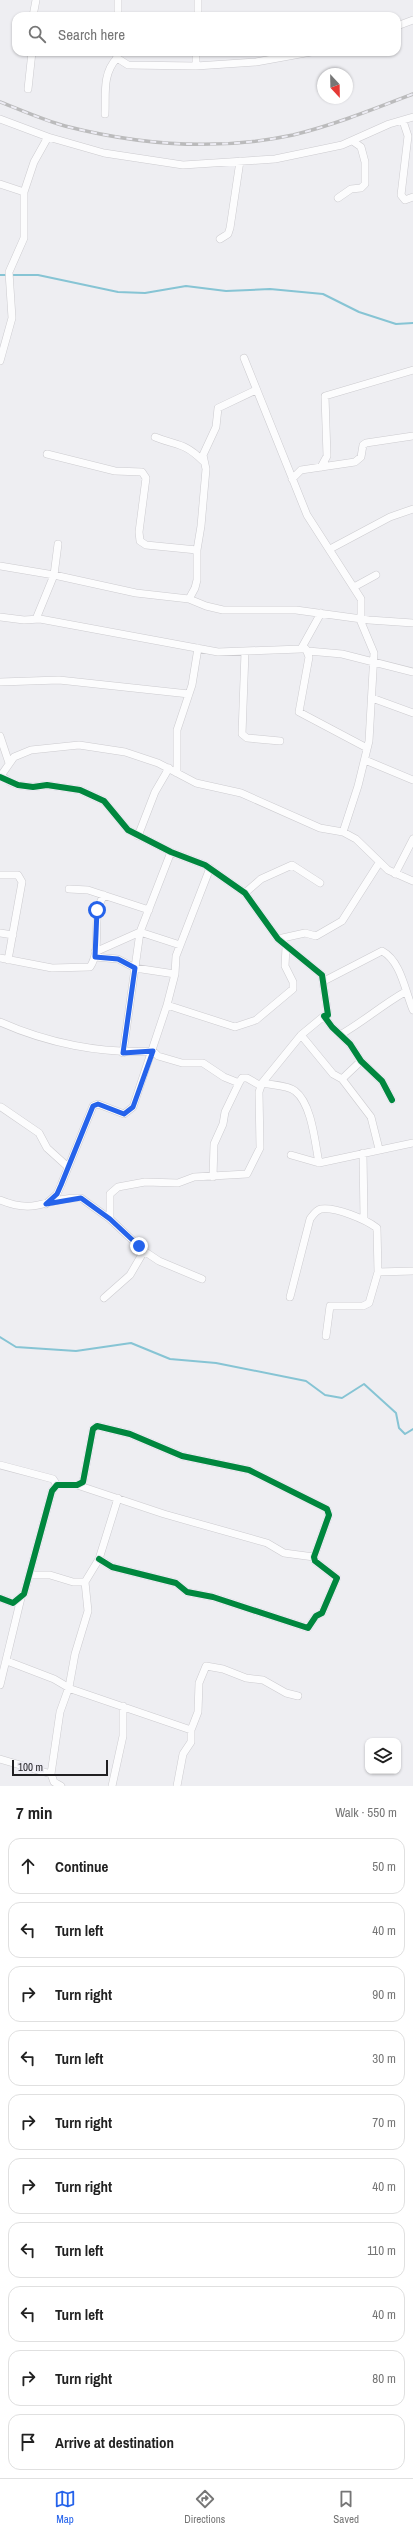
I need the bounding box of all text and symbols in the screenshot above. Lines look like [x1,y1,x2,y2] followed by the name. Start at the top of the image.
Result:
[12,12,401,56] search box
[26,23,48,45] icon: search
[58,24,125,45] text: Search here
[317,68,353,104] north arrow
[88,901,106,919] route start
[130,1237,148,1255] route end
[365,1738,401,1774] map controls
[365,1738,401,1774] button: layers
[12,1758,108,1777] scale bar
[18,1760,43,1774] text: 100 m
[16,1801,52,1824] text: 7 min
[335,1804,397,1821] text: Walk · 550 m
[17,1855,39,1877] icon: ahead
[55,1856,108,1877] text: Continue
[372,1858,396,1875] text: 50 m
[17,1919,39,1941] icon: left
[55,1920,103,1941] text: Turn left
[372,1922,396,1939] text: 40 m
[17,1983,39,2005] icon: right
[55,1984,112,2005] text: Turn right
[372,1986,396,2003] text: 90 m
[17,2047,39,2069] icon: left
[55,2048,103,2069] text: Turn left
[372,2050,396,2067] text: 30 m
[17,2111,39,2133] icon: right
[55,2112,112,2133] text: Turn right
[372,2114,396,2131] text: 70 m
[17,2175,39,2197] icon: right
[55,2176,112,2197] text: Turn right
[372,2178,396,2195] text: 40 m
[17,2239,39,2261] icon: left
[55,2240,103,2261] text: Turn left
[367,2242,396,2259] text: 110 m
[17,2303,39,2325] icon: left
[55,2304,103,2325] text: Turn left
[372,2306,396,2323] text: 40 m
[17,2367,39,2389] icon: right
[55,2368,112,2389] text: Turn right
[372,2370,396,2387] text: 80 m
[17,2431,39,2453] icon: arrive
[55,2432,174,2453] text: Arrive at destination
[54,2488,76,2526] tab: Map
[184,2488,225,2526] tab: Directions
[333,2488,359,2526] tab: Saved

